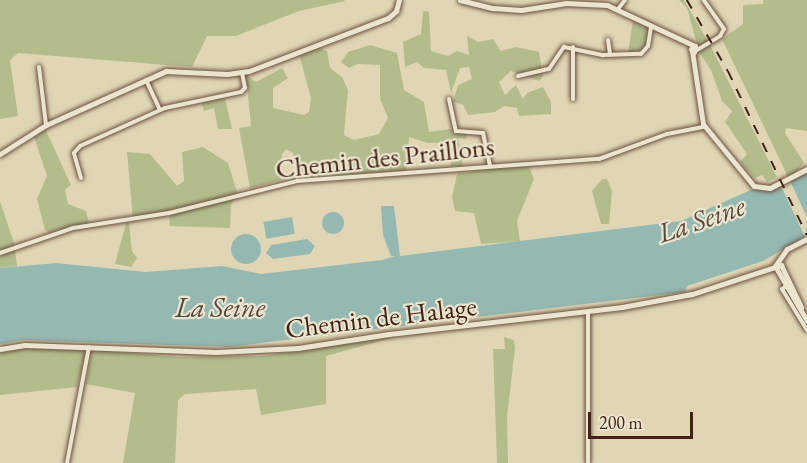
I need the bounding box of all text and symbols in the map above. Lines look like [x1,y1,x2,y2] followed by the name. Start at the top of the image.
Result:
[274,129,496,185] street label: Chemin des Praillons
[653,188,749,250] water label: La Seine
[283,289,479,345] street label: Chemin de Halage
[175,290,265,324] water label: La Seine
[591,400,696,438] scale bar
[599,411,643,434] text: 200 m

